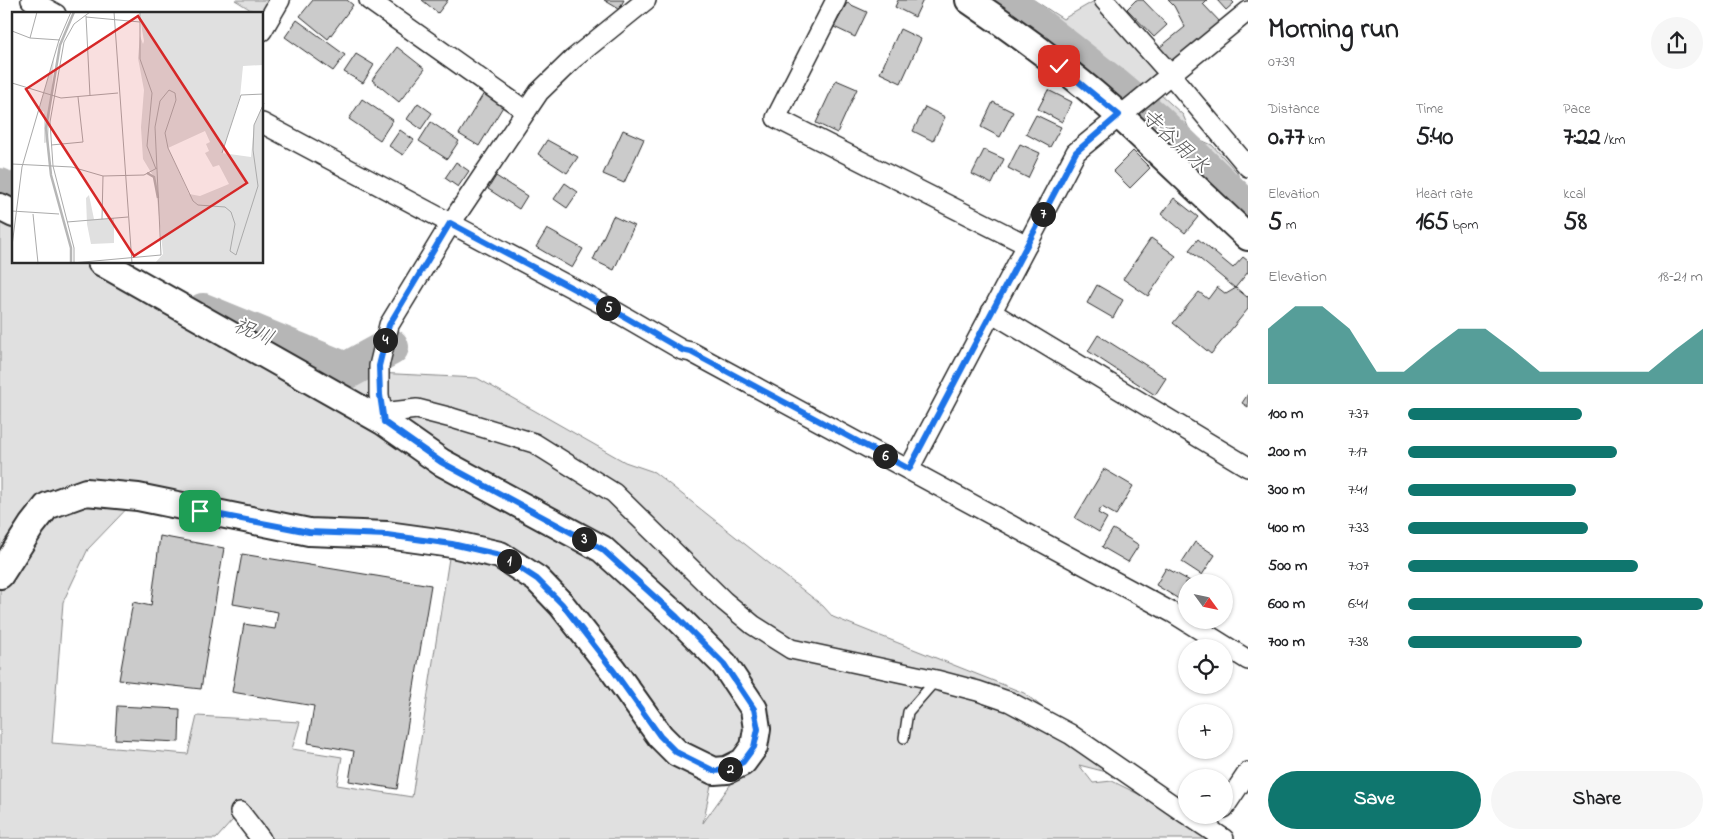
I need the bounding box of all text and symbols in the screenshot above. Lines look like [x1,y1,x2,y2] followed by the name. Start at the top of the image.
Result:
[1268,10,1399,51] text: Morning run
[12,12,264,264] inset map
[1651,17,1703,69] button: share
[1038,45,1080,87] pin
[1268,50,1294,74] text: 07:39
[1045,52,1073,80] icon: check
[1268,99,1320,120] text: Distance
[1416,99,1443,120] text: Time
[1563,99,1591,120] text: Pace
[1133,102,1215,182] water label: 寺谷用水
[1268,120,1305,156] text: 0.77
[1416,120,1453,156] text: 5:40
[1563,120,1601,156] text: 7:22
[1305,130,1325,151] text: km
[1601,130,1625,151] text: /km
[1268,184,1319,205] text: Elevation
[1416,184,1473,205] text: Heart rate
[1563,184,1586,205] text: kcal
[1030,202,1056,226] pin: 7
[1041,204,1046,225] text: 7
[1268,205,1282,241] text: 5
[1416,205,1449,241] text: 165
[1563,205,1587,241] text: 58
[1282,215,1297,236] text: m
[1449,215,1478,236] text: bpm
[1268,265,1327,289] text: Elevation
[1658,265,1703,289] text: 18–21 m
[596,296,620,320] pin: 5
[604,298,613,319] text: 5
[228,311,278,355] water label: 祝川
[372,328,398,352] pin: 4
[383,330,388,351] text: 4
[1268,402,1303,426] text: 100 m
[1348,402,1369,426] text: 7:37
[1268,440,1306,464] text: 200 m
[1348,440,1368,464] text: 7:17
[872,444,898,468] pin: 6
[882,446,889,467] text: 6
[1268,478,1305,502] text: 300 m
[1348,478,1368,502] text: 7:41
[179,490,221,532] pin
[186,497,214,525] icon: arrive
[1268,516,1305,540] text: 400 m
[1348,516,1369,540] text: 7:33
[572,526,596,552] pin: 3
[582,529,587,550] text: 3
[496,548,522,574] pin: 1
[507,551,512,572] text: 1
[1268,554,1307,578] text: 500 m
[1348,554,1369,578] text: 7:07
[1178,574,1232,629] north arrow
[1178,574,1233,824] map controls
[1268,592,1305,616] text: 600 m
[1348,592,1368,616] text: 6:41
[1268,630,1305,654] text: 700 m
[1348,630,1369,654] text: 7:38
[1178,639,1233,694] button: locate
[1178,704,1233,759] button: +
[718,756,742,782] pin: 2
[727,759,734,780] text: 2
[1178,769,1233,824] button: −
[1268,771,1481,829] button: Save
[1491,771,1703,829] button: Share

